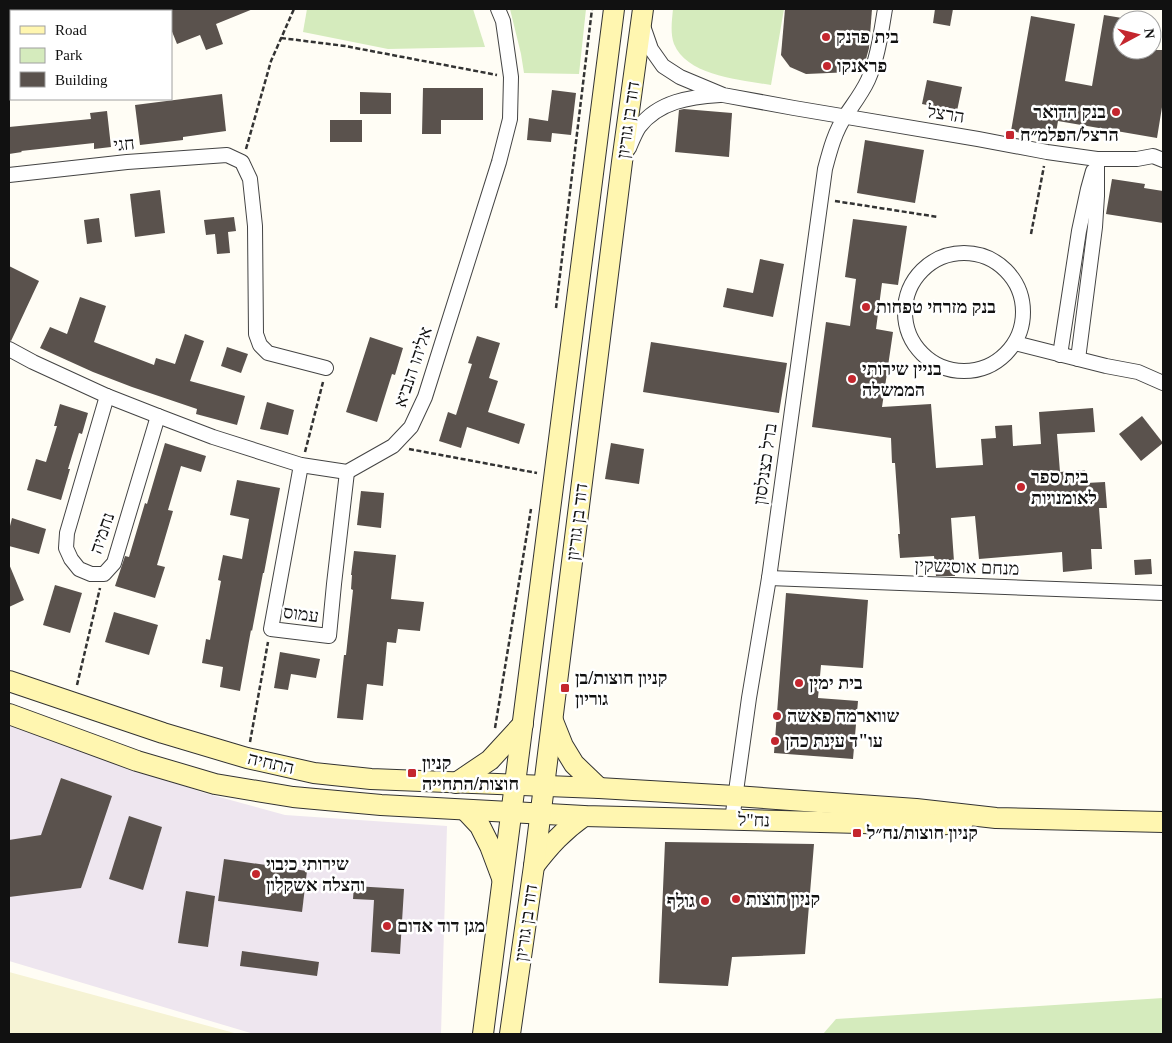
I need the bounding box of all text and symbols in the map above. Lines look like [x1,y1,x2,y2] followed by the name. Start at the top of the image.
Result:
[10,10,172,100] legend
[1112,10,1162,60] north arrow
[55,22,87,38] text: Road
[836,27,899,47] place label: בית פרנק
[1141,28,1157,39] text: N
[820,31,832,43] marker: בית פרנק
[55,47,83,63] text: Park
[837,56,887,76] place label: פראנקו
[821,60,833,72] marker: פראנקו
[55,72,108,88] text: Building
[613,80,643,160] street label: דוד בן גוריון
[925,101,966,127] street label: הרצל
[1033,102,1106,122] place label: בנק הדואר
[1110,106,1122,118] marker: בנק הדואר
[1020,125,1119,145] place label: הרצל/הפלמ״ח
[1004,129,1016,141] marker: הרצל/הפלמ״ח
[113,133,135,155] street label: חגי
[876,297,996,317] place label: בנק מזרחי טפחות
[860,301,872,313] marker: בנק מזרחי טפחות
[390,324,436,410] street label: אליהו הנביא
[862,359,942,400] place label: בניין שירותי הממשלה
[846,373,858,385] marker: בניין שירותי הממשלה
[749,422,781,506] street label: ברל כצנלסון
[1031,467,1097,508] place label: בית ספר לאומנויות
[1015,481,1027,493] marker: בית ספר לאומנויות
[562,482,592,562] street label: דוד בן גוריון
[86,510,118,556] street label: נחמיה
[914,555,1020,579] street label: מנחם אוסישקין
[282,602,320,626] street label: עמוס
[575,668,667,709] place label: קניון חוצות/בן גוריון
[809,673,863,693] place label: בית ימין
[793,677,805,689] marker: בית ימין
[559,682,571,694] marker: קניון חוצות/בן גוריון
[787,706,900,726] place label: שווארמה פאשה
[771,710,783,722] marker: שווארמה פאשה
[785,731,883,751] place label: עו"ד עינת כהן
[769,735,781,747] marker: עו"ד עינת כהן
[246,748,296,778] street label: התחיה
[422,753,519,794] place label: קניון חוצות/התחייה
[406,767,418,779] marker: קניון חוצות/התחייה
[737,809,770,831] street label: נח"ל
[866,823,978,843] place label: קניון חוצות/נח״ל
[851,827,863,839] marker: קניון חוצות/נח״ל
[266,854,365,895] place label: שירותי כיבוי והצלה אשקלון
[250,868,262,880] marker: שירותי כיבוי והצלה אשקלון
[511,883,541,963] street label: דוד בן גוריון
[746,889,820,909] place label: קניון חוצות
[667,891,695,911] place label: גולף
[730,893,742,905] marker: קניון חוצות
[699,895,711,907] marker: גולף
[397,916,485,936] place label: מגן דוד אדום
[381,920,393,932] marker: מגן דוד אדום

